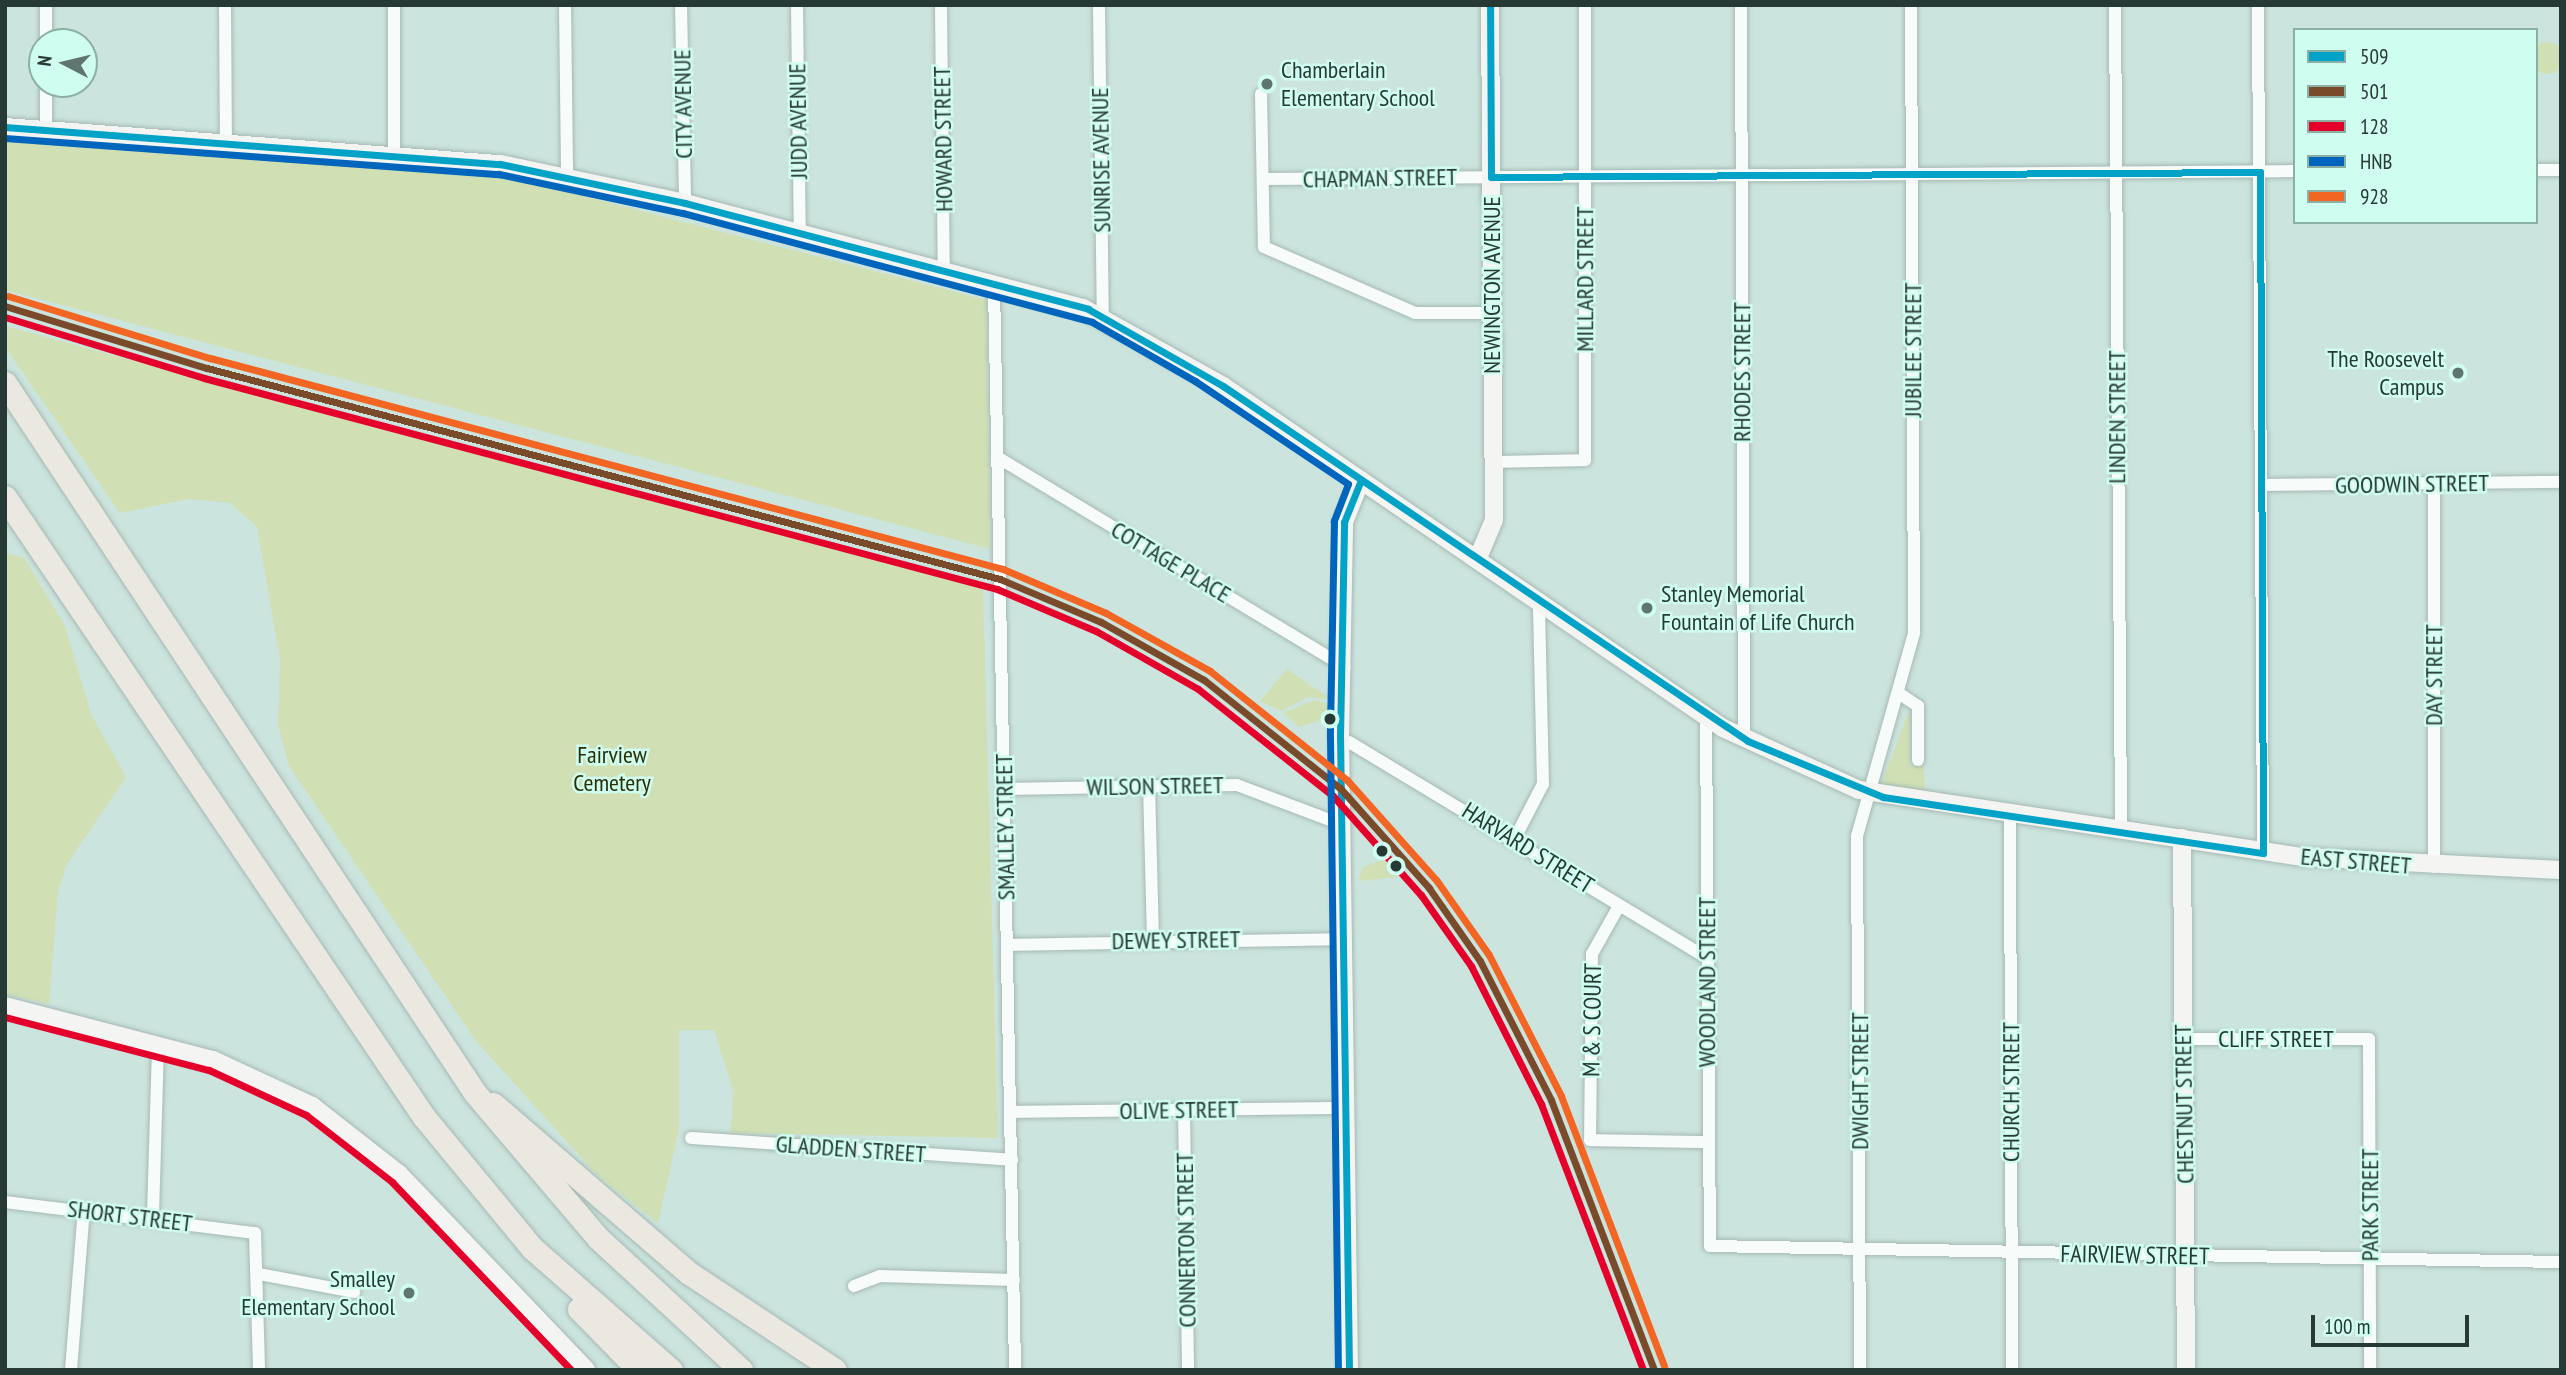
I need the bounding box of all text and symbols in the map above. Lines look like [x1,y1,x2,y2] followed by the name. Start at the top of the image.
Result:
[28,28,98,98] north arrow
[2293,28,2538,224] legend
[2360,43,2388,70] text: 509
[668,49,698,159] street label: CITY AVENUE
[32,54,57,67] text: N
[1281,56,1435,112] place label: Chamberlain Elementary School
[783,63,813,179] street label: JUDD AVENUE
[927,66,959,212] street label: HOWARD STREET
[1259,76,1275,92] marker: Chamberlain Elementary School
[2360,78,2388,105] text: 501
[1085,87,1117,233] street label: SUNRISE AVENUE
[2360,113,2388,140] text: 128
[2360,148,2392,175] text: HNB
[1303,162,1457,194] street label: CHAPMAN STREET
[2360,183,2388,210] text: 928
[1478,196,1506,374] street label: NEWINGTON AVENUE
[1571,206,1599,352] street label: MILLARD STREET
[1899,283,1927,417] street label: JUBILEE STREET
[1728,302,1756,442] street label: RHODES STREET
[2327,345,2444,401] place label: The Roosevelt Campus
[2103,350,2131,484] street label: LINDEN STREET
[2450,365,2466,381] marker: The Roosevelt Campus
[2335,468,2489,500] street label: GOODWIN STREET
[1106,515,1236,609] street label: COTTAGE PLACE
[1661,580,1854,636] place label: Stanley Memorial Fountain of Life Church
[1639,600,1655,616] marker: Stanley Memorial Fountain of Life Church
[2420,624,2448,726] street label: DAY STREET
[1323,712,1337,726] unlabelled marker
[573,741,651,797] park label: Fairview Cemetery
[989,753,1021,901] street label: SMALLEY STREET
[1086,770,1224,802] street label: WILSON STREET
[1457,796,1599,900] street label: HARVARD STREET
[2299,842,2413,880] street label: EAST STREET
[1375,844,1389,858] unlabelled marker
[1389,859,1403,873] unlabelled marker
[1693,897,1721,1067] street label: WOODLAND STREET
[1111,924,1241,956] street label: DEWEY STREET
[1577,963,1607,1077] street label: M & S COURT
[1846,1012,1874,1150] street label: DWIGHT STREET
[1997,1022,2025,1162] street label: CHURCH STREET
[2168,1024,2200,1184] street label: CHESTNUT STREET
[2218,1025,2334,1053] street label: CLIFF STREET
[1119,1095,1239,1125] street label: OLIVE STREET
[775,1129,927,1169] street label: GLADDEN STREET
[2356,1148,2384,1262] street label: PARK STREET
[1170,1152,1202,1328] street label: CONNERTON STREET
[66,1194,194,1238] street label: SHORT STREET
[2060,1239,2210,1271] street label: FAIRVIEW STREET
[241,1265,395,1321] place label: Smalley Elementary School
[401,1285,417,1301] marker: Smalley Elementary School
[2314,1302,2472,1346] scale bar
[2324,1313,2370,1340] text: 100 m

